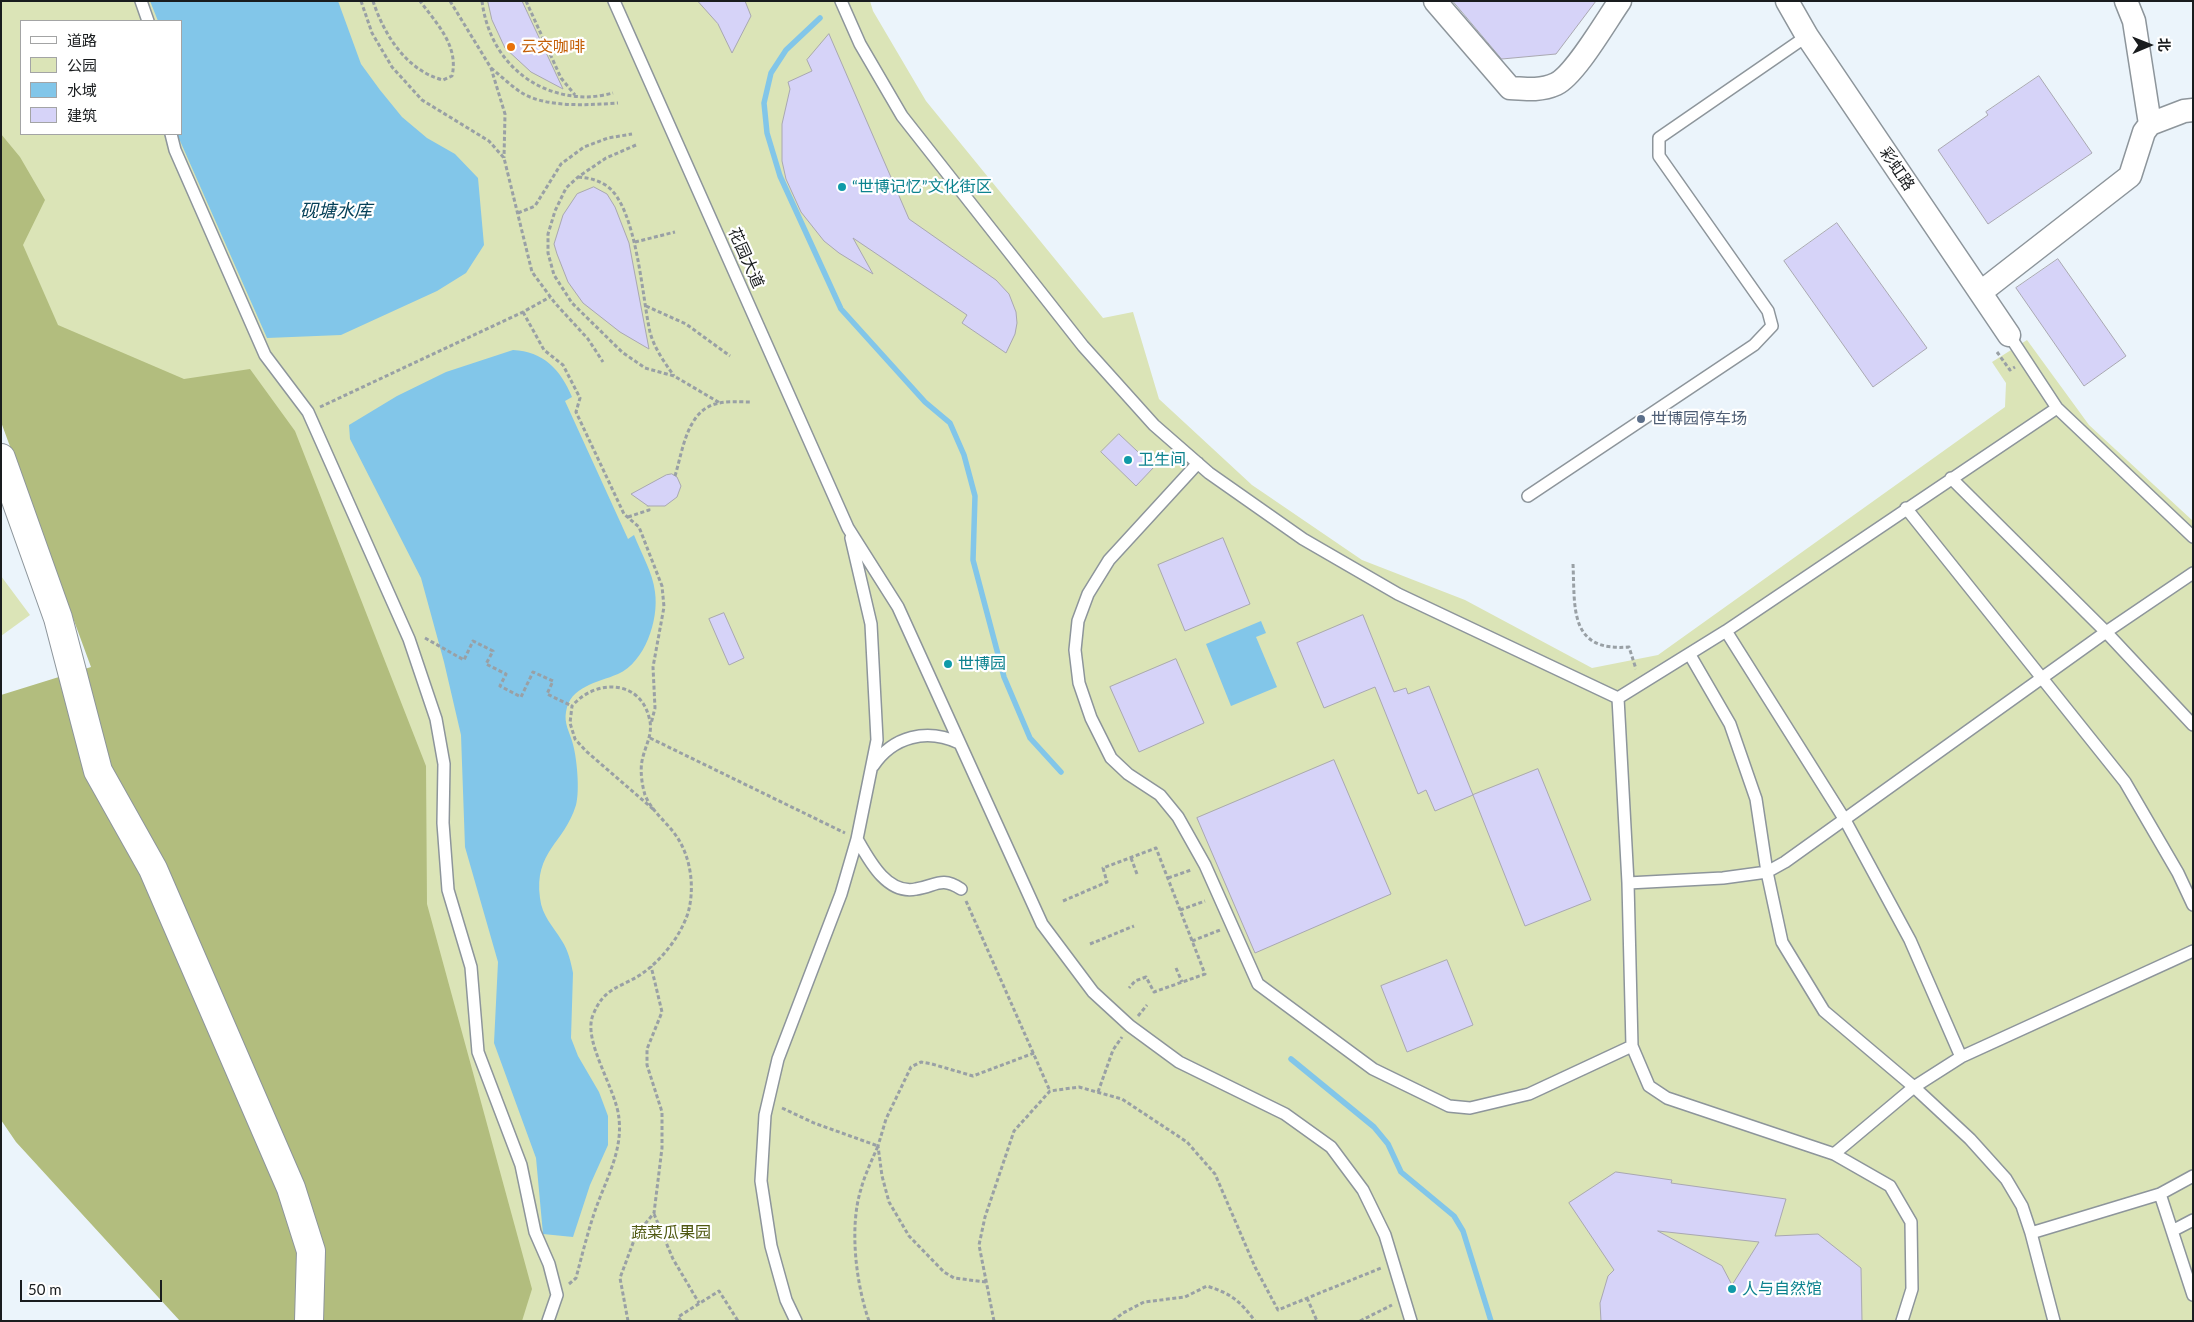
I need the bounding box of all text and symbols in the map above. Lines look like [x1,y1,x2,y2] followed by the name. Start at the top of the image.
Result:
[20,20,182,135] legend
[2124,20,2174,70] north arrow
[67,31,97,49] text: 道路
[521,37,585,57] place label: 云交咖啡
[2156,38,2173,52] text: 北
[505,41,517,53] marker: 云交咖啡
[67,56,97,74] text: 公园
[67,81,97,99] text: 水域
[67,106,97,124] text: 建筑
[1876,144,1918,194] street label: 彩虹路
[852,177,992,197] place label: “世博记忆”文化街区
[836,181,848,193] marker: “世博记忆”文化街区
[300,200,372,222] water label: 砚塘水库
[724,225,768,291] street label: 花园大道
[1651,409,1747,429] place label: 世博园停车场
[1635,413,1647,425] marker: 世博园停车场
[1138,450,1186,470] place label: 卫生间
[1122,454,1134,466] marker: 卫生间
[958,654,1006,674] place label: 世博园
[942,658,954,670] marker: 世博园
[631,1223,711,1243] park label: 蔬菜瓜果园
[22,1270,165,1302] scale bar
[1742,1279,1822,1299] place label: 人与自然馆
[28,1280,62,1298] text: 50 m
[1726,1283,1738,1295] marker: 人与自然馆

